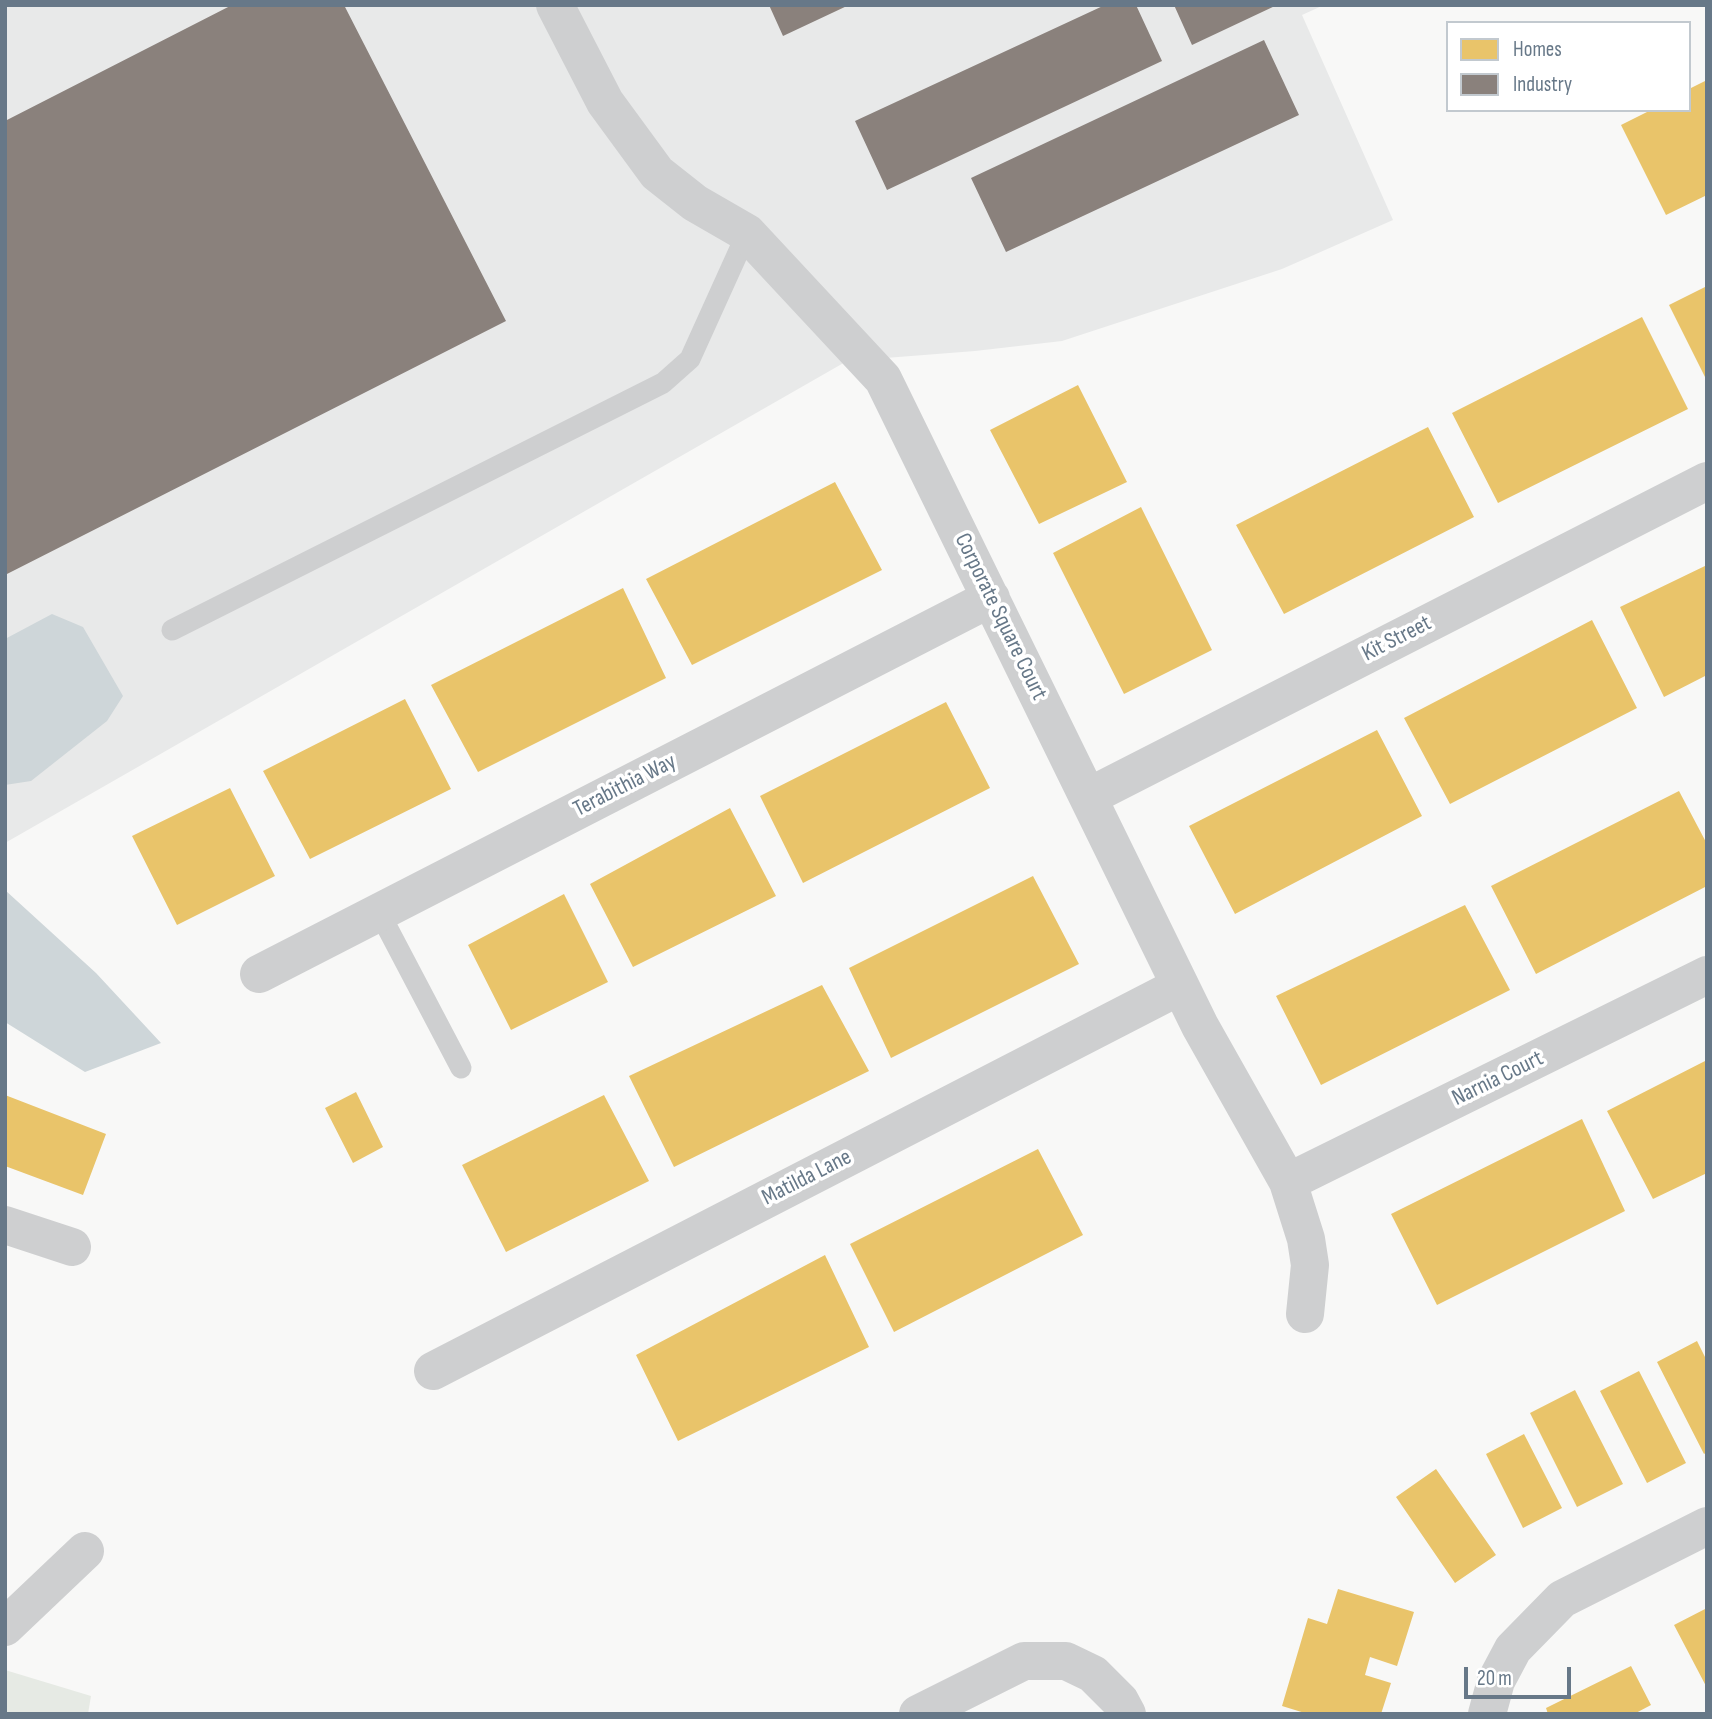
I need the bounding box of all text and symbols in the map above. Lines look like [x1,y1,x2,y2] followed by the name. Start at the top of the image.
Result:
[1446,21,1691,112] legend
[1513,37,1562,62] text: Homes
[1513,72,1572,97] text: Industry
[948,529,1052,705] street label: Corporate Square Court
[1358,610,1436,668] street label: Kit Street
[569,748,681,824] street label: Terabithia Way
[1448,1045,1548,1113] street label: Narnia Court
[758,1144,856,1212] street label: Matilda Lane
[1467,1652,1574,1696] scale bar
[1477,1666,1512,1691] text: 20 m

